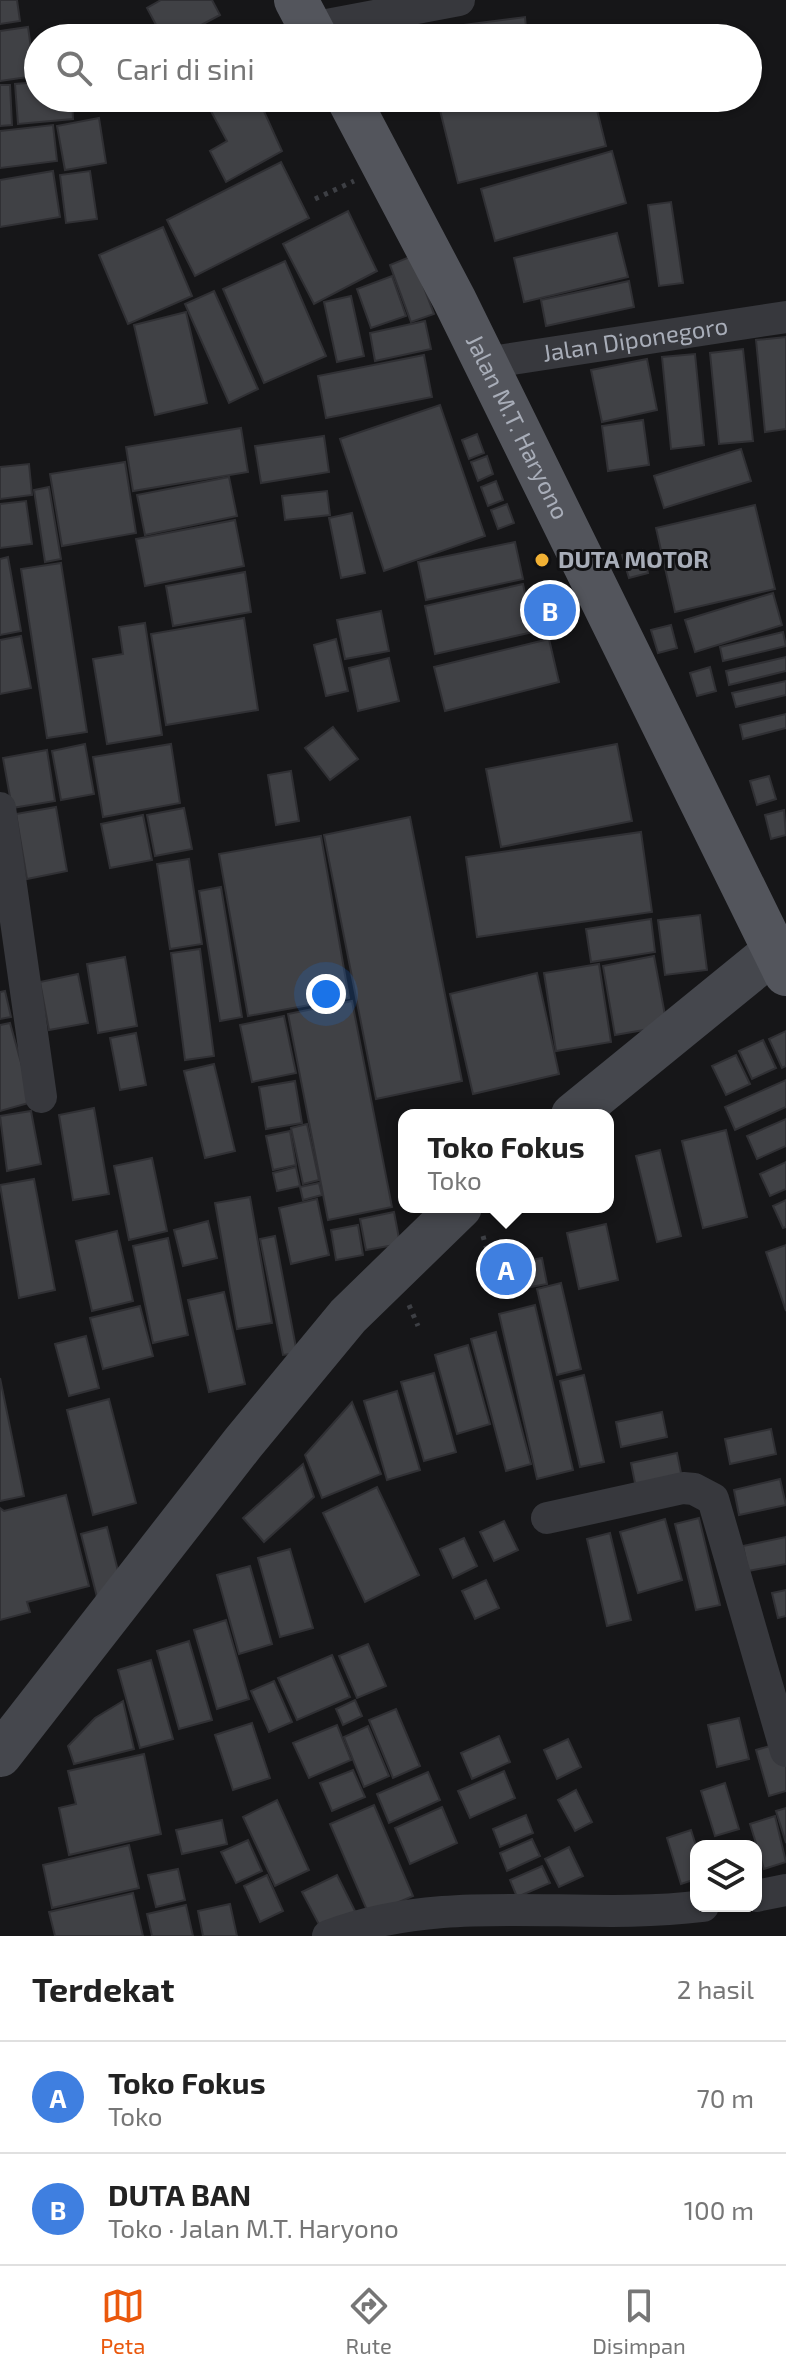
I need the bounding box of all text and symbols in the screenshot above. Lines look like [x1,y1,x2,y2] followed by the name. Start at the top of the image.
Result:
[24,24,762,112] search box
[52,46,96,90] icon: search
[116,50,255,86] text: Cari di sini
[540,310,730,367] street label: Jalan Diponegoro
[461,329,576,524] street label: Jalan M.T. Haryono
[558,544,709,573] place label: DUTA MOTOR
[533,551,551,569] marker: DUTA MOTOR
[524,580,576,640] pin: B
[306,974,346,1014] your location
[398,1109,614,1213] popup
[427,1128,585,1164] text: Toko Fokus
[427,1164,482,1195] text: Toko
[480,1239,532,1299] pin: A
[690,1840,762,1912] map controls
[690,1840,762,1912] button: layers
[32,1968,174,2009] text: Terdekat
[677,1973,754,2004] text: 2 hasil
[108,2064,266,2100] text: Toko Fokus
[50,2082,66,2113] text: A
[696,2082,754,2113] text: 70 m
[108,2100,163,2131] text: Toko
[108,2176,251,2212] text: DUTA BAN
[50,2194,66,2225] text: B
[684,2194,754,2225] text: 100 m
[108,2212,399,2243] text: Toko · Jalan M.T. Haryono
[100,2284,145,2358] tab: Peta
[346,2284,392,2358] tab: Rute
[592,2284,686,2358] tab: Disimpan

